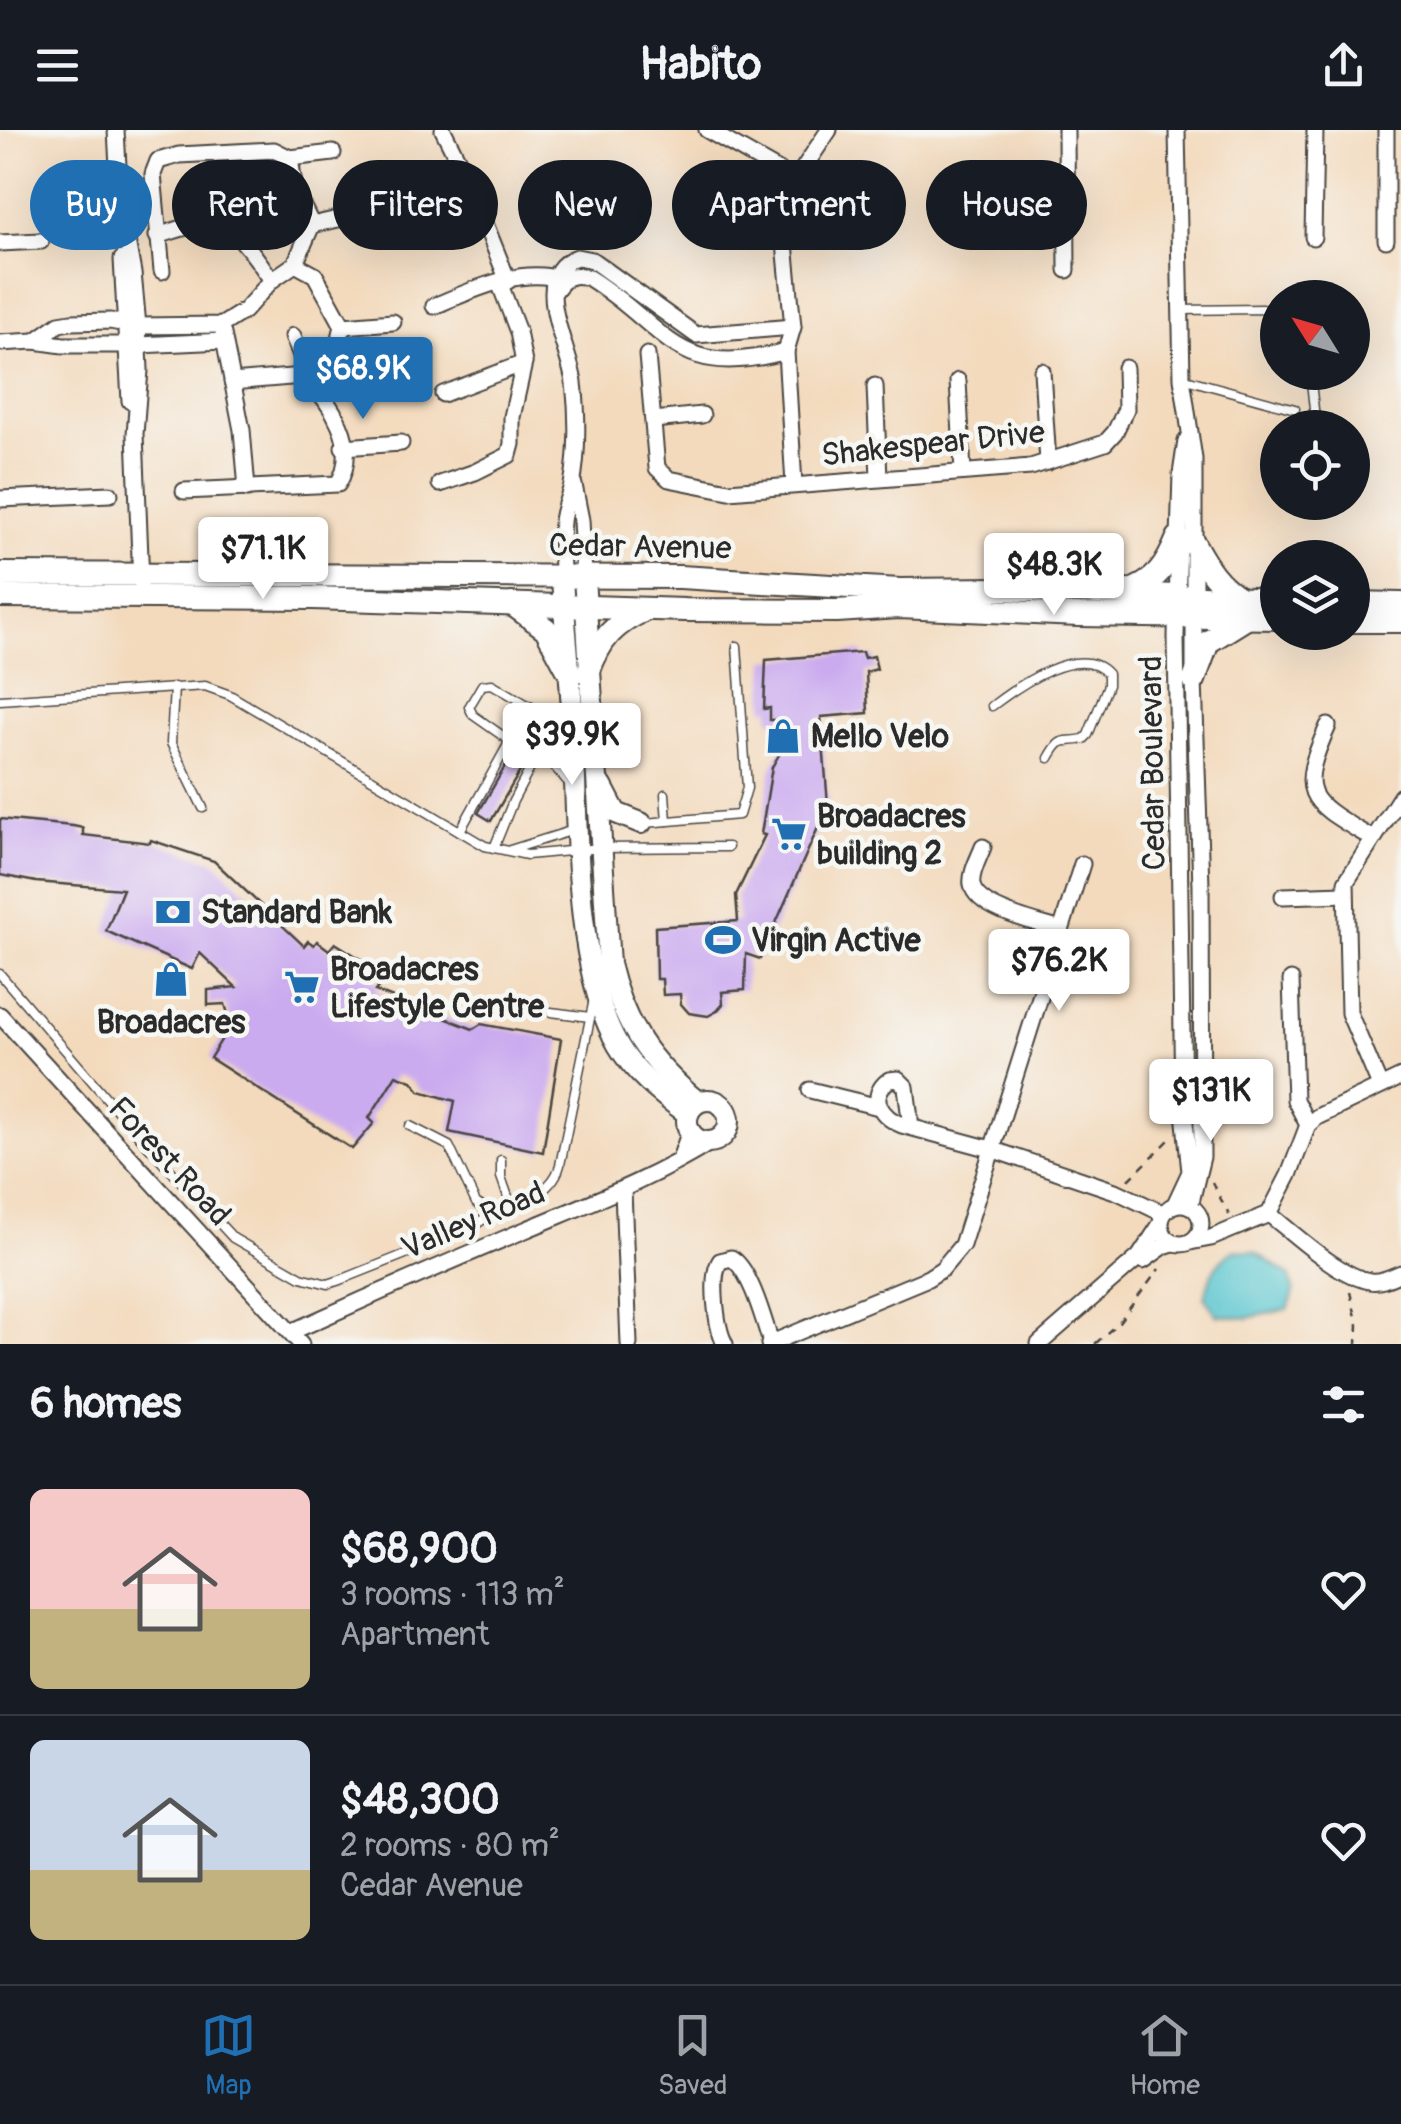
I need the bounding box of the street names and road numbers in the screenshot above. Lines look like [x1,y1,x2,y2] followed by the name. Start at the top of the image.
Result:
[819,412,1047,476] street label: Shakespear Drive
[548,525,732,569] street label: Cedar Avenue
[1131,655,1175,871] street label: Cedar Boulevard
[99,1089,239,1234] street label: Forest Road
[396,1173,551,1269] street label: Valley Road

